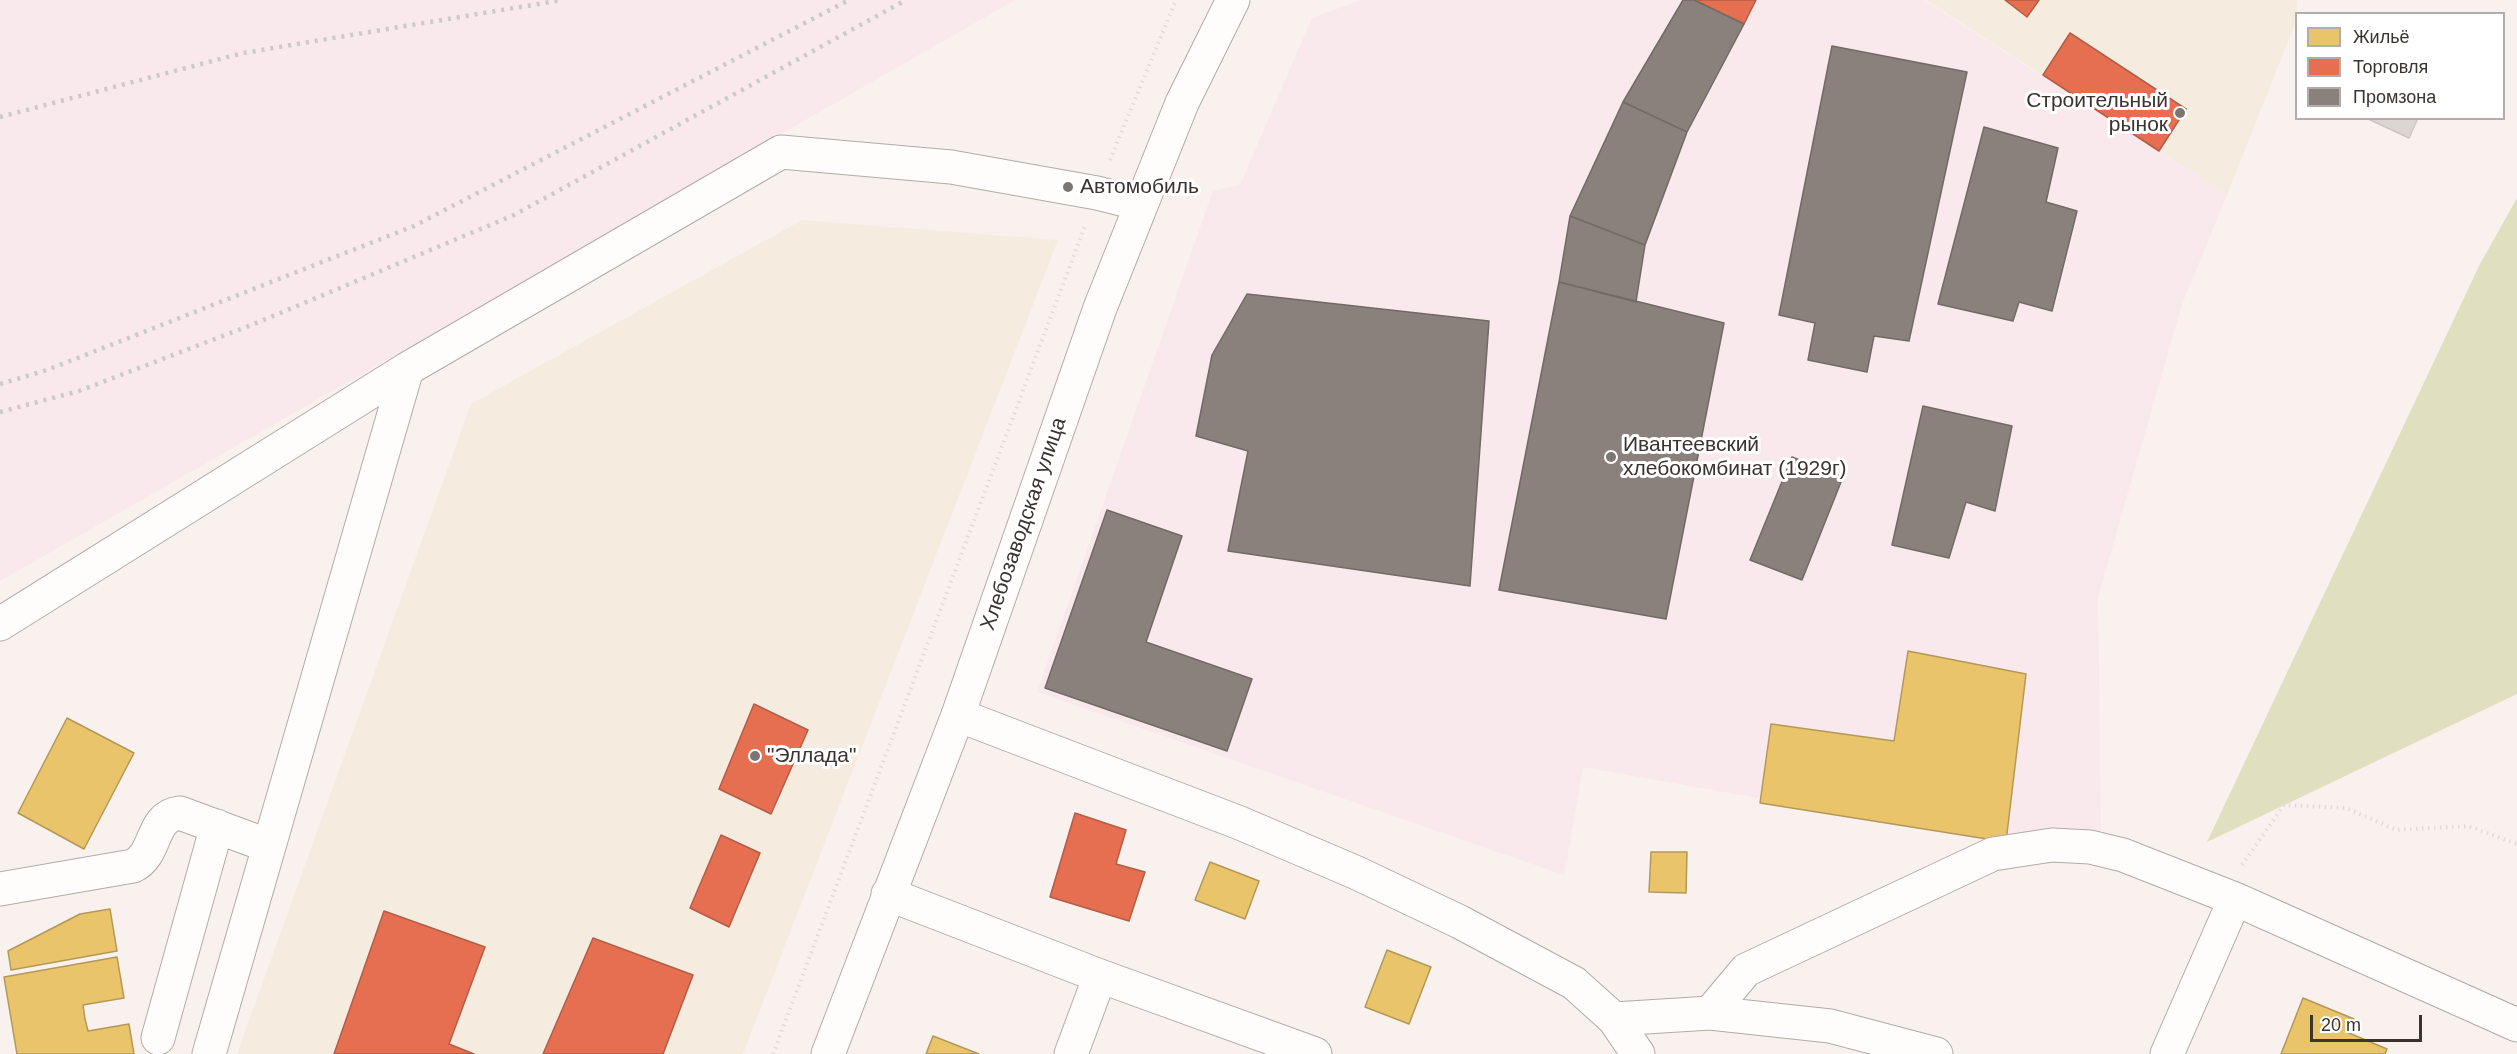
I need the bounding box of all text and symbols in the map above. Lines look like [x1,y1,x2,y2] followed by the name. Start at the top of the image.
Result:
[2295,12,2505,120] legend
[2353,27,2410,47] text: Жильё
[2353,57,2428,77] text: Торговля
[2353,87,2436,107] text: Промзона
[2026,88,2168,138] place label: Строительный рынок
[2173,106,2187,120] marker: Строительный рынок
[1080,174,1199,200] place label: Автомобиль
[1061,180,1075,194] marker: Автомобиль
[976,414,1072,634] street label: Хлебозаводская улица
[1623,432,1847,482] place label: Ивантеевский хлебокомбинат (1929г)
[1604,450,1618,464] marker: Ивантеевский хлебокомбинат (1929г)
[767,743,856,769] place label: "Эллада"
[748,749,762,763] marker: "Эллада"
[2313,1003,2426,1041] scale bar
[2321,1015,2361,1035] text: 20 m

